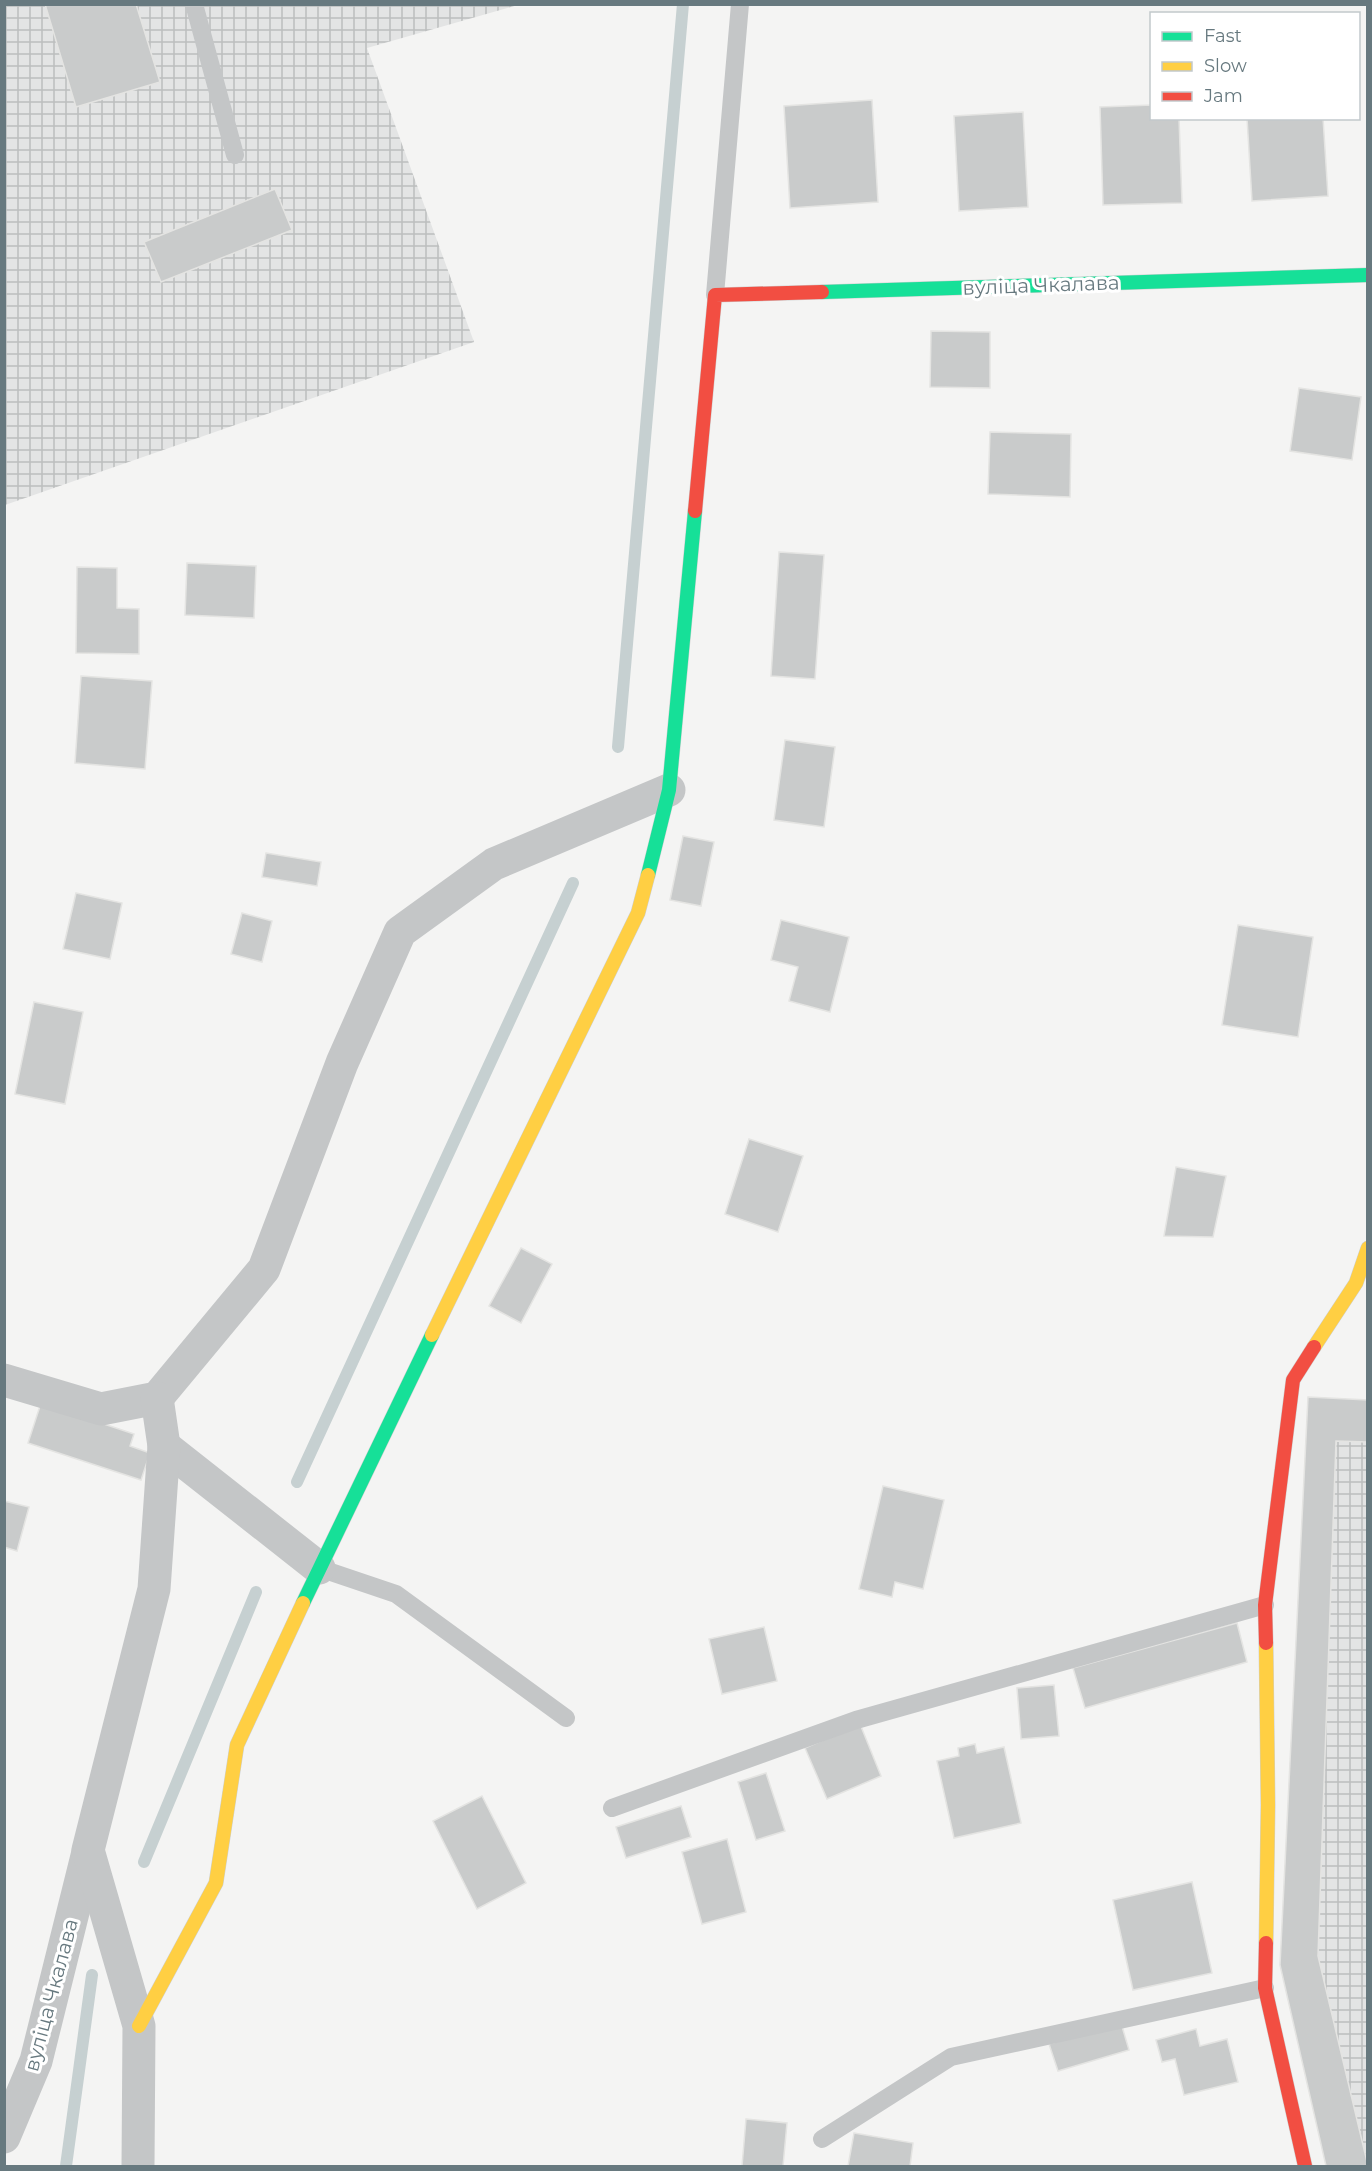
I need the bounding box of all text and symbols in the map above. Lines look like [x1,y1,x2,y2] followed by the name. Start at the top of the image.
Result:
[1150,12,1360,120] legend
[1204,25,1242,47] text: Fast
[1204,55,1247,77] text: Slow
[1203,85,1243,107] text: Jam
[962,270,1120,300] street label: вуліца Чкалава
[19,1916,83,2074] street label: вуліца Чкалава

